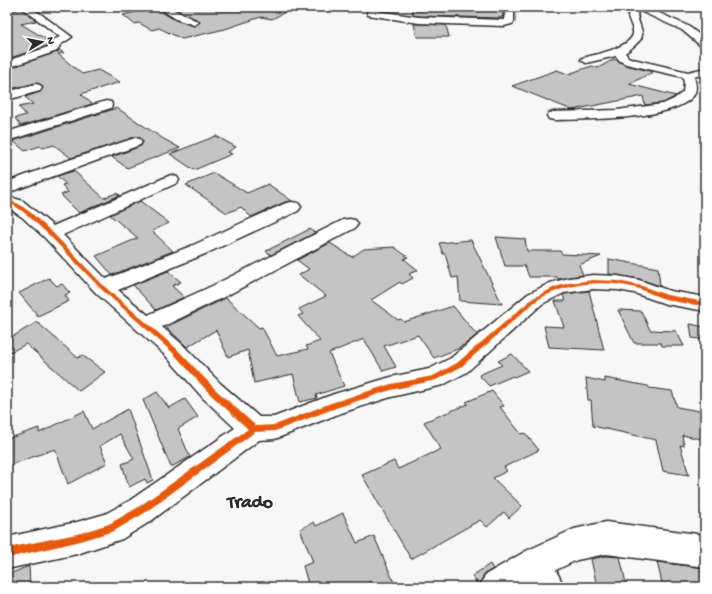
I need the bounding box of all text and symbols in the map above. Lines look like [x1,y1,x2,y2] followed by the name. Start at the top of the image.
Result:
[22,22,62,62] north arrow
[43,36,56,45] text: N
[225,492,273,515] district label: Trado

